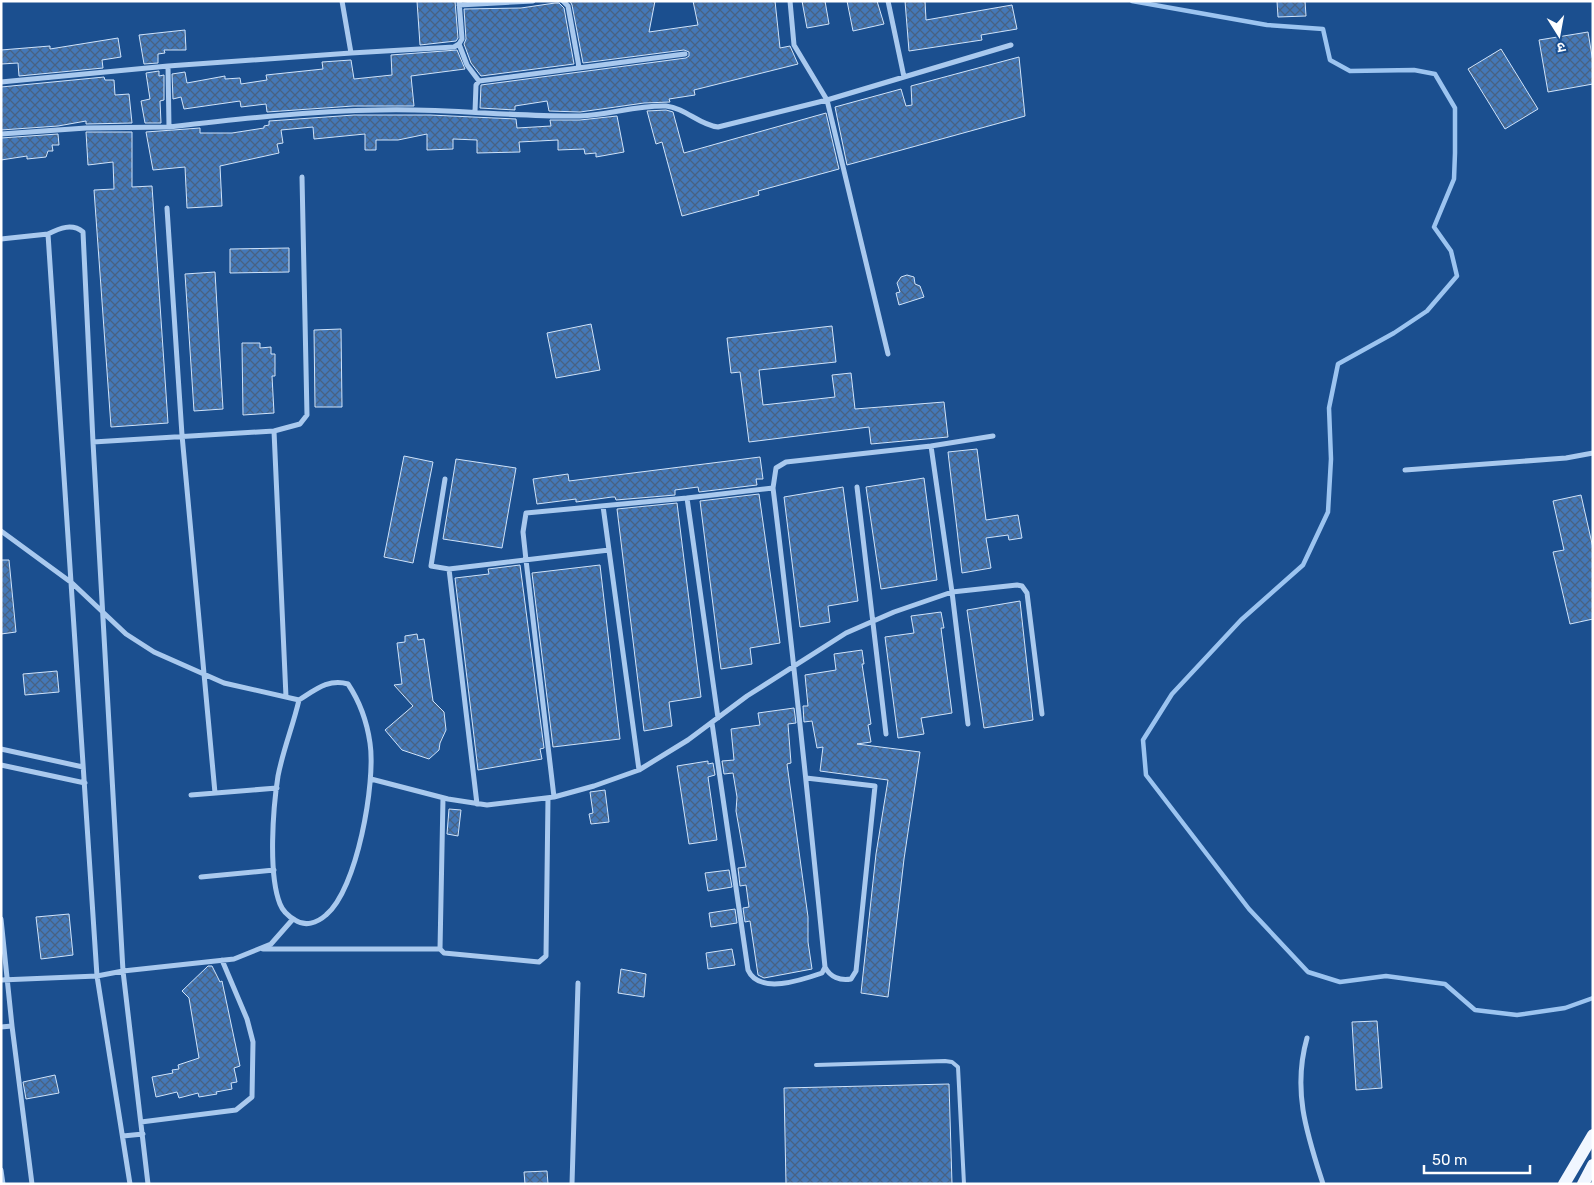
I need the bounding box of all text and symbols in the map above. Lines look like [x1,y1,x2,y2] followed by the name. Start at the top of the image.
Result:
[1534,10,1584,60] north arrow
[1555,38,1567,57] text: उ
[1424,1142,1530,1174] scale bar
[1432,1151,1467,1169] text: 50 m

